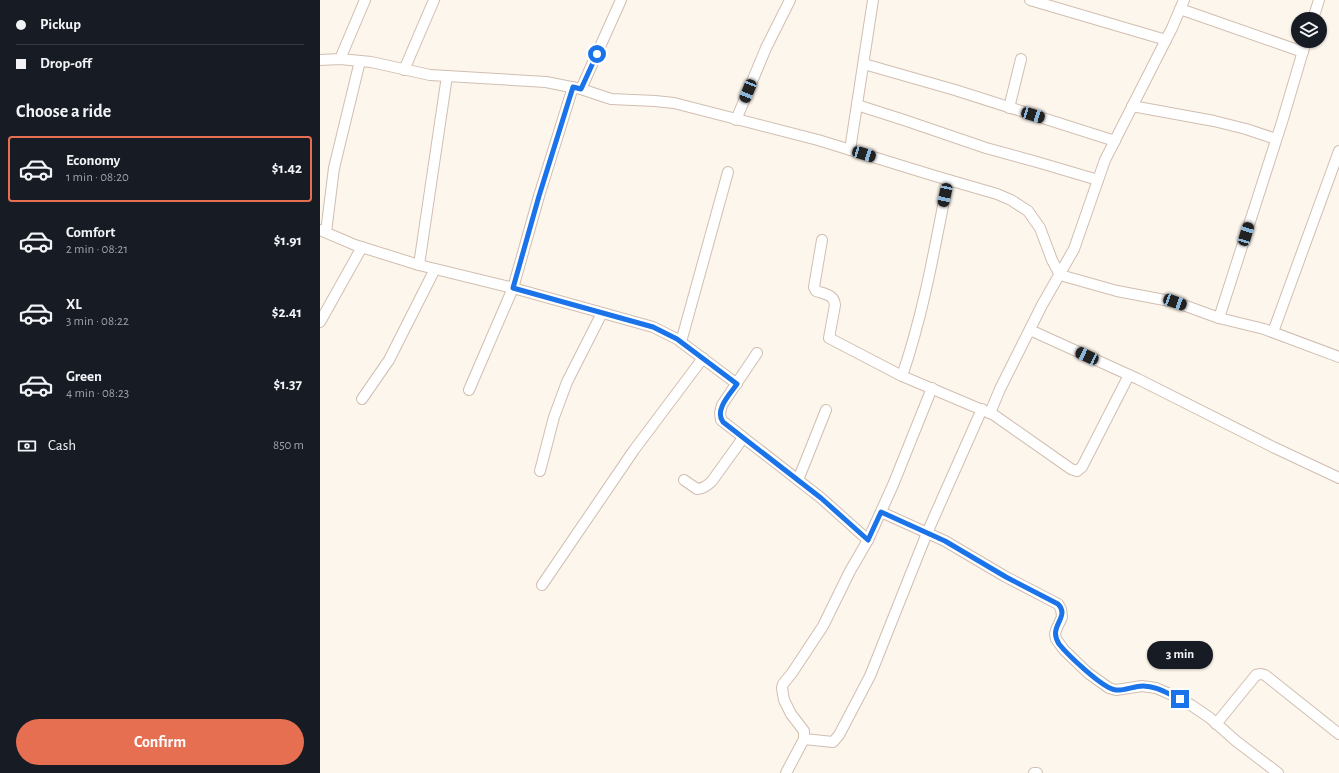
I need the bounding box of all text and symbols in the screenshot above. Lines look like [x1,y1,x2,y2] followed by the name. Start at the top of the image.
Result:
[1291,12,1327,48] map controls
[1291,12,1327,48] button: layers
[40,17,81,32] text: Pickup
[588,45,606,63] route start
[40,56,92,71] text: Drop-off
[738,78,758,104] car
[16,103,111,121] text: Choose a ride
[1020,106,1046,124] car
[851,145,877,163] car
[18,151,54,187] icon: car
[66,153,120,168] text: Economy
[272,161,302,176] text: $1.42
[66,171,129,184] text: 1 min · 08:20
[937,182,953,208] car
[1237,221,1255,247] car
[18,223,54,259] icon: car
[66,225,115,240] text: Comfort
[274,233,302,248] text: $1.91
[66,243,128,256] text: 2 min · 08:21
[1162,292,1188,312] car
[18,295,54,331] icon: car
[66,297,82,312] text: XL
[272,305,302,320] text: $2.41
[66,315,129,328] text: 3 min · 08:22
[1074,345,1100,367] car
[18,367,54,403] icon: car
[66,369,102,384] text: Green
[273,377,302,392] text: $1.37
[66,387,129,400] text: 4 min · 08:23
[16,435,38,457] icon: cash
[48,438,76,453] text: Cash
[273,439,304,452] text: 850 m
[1147,641,1213,669] callout: 3 min
[1166,648,1194,661] text: 3 min
[1171,690,1189,708] route end
[16,719,304,765] button: Confirm

